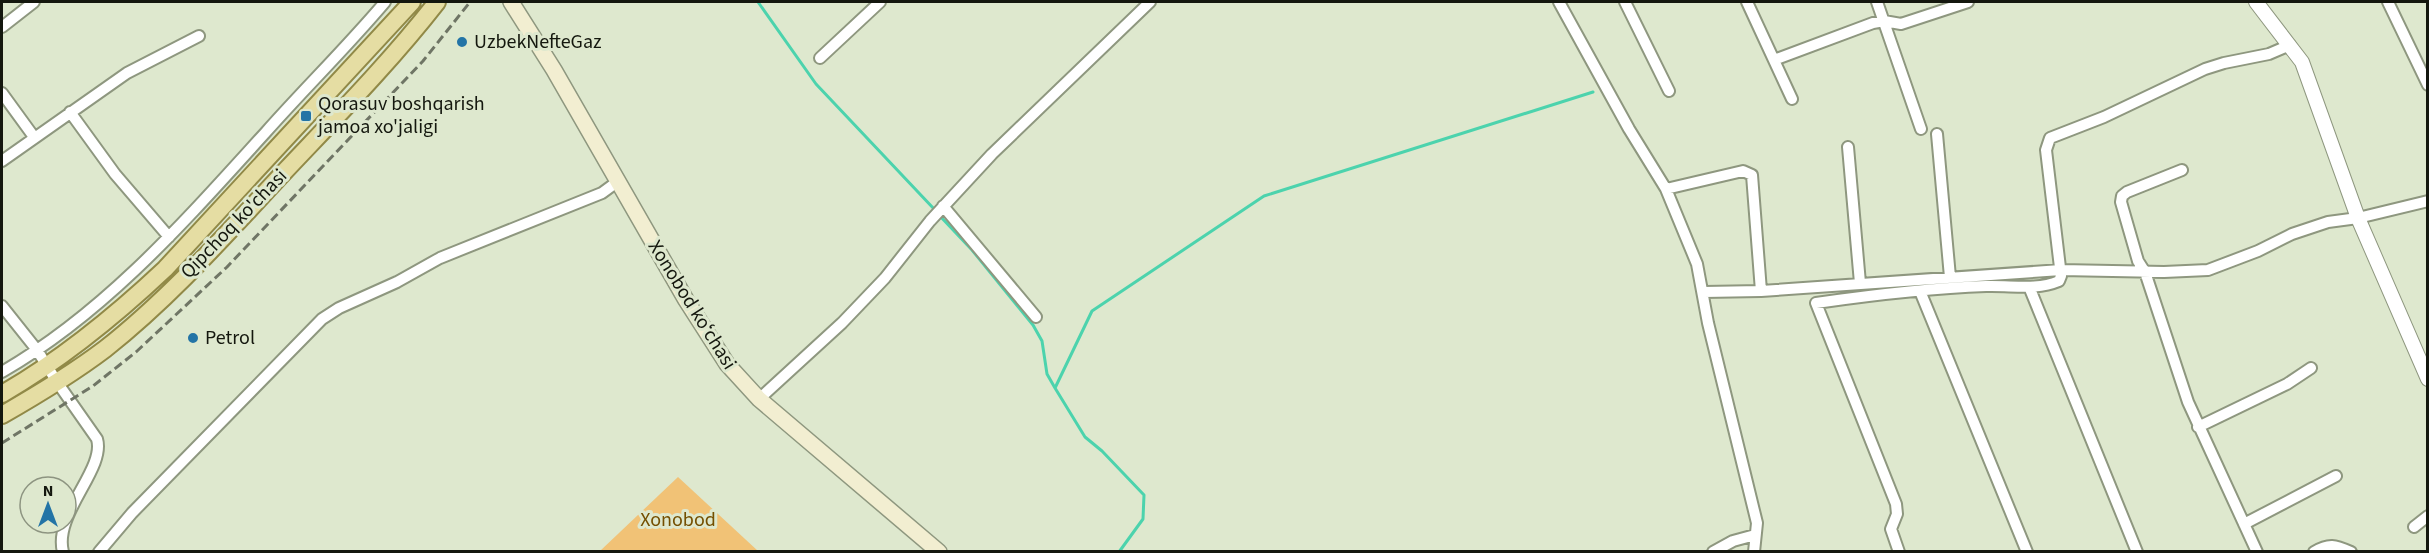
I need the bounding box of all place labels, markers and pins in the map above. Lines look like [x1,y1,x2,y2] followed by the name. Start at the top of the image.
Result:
[474,28,602,56] place label: UzbekNefteGaz
[455,35,469,49] marker: UzbekNefteGaz
[317,90,485,141] place label: Qorasuv boshqarish jamoa xo'jaligi
[299,109,313,123] marker: Qorasuv boshqarish jamoa xo'jaligi
[205,324,255,352] place label: Petrol
[186,331,200,345] marker: Petrol

